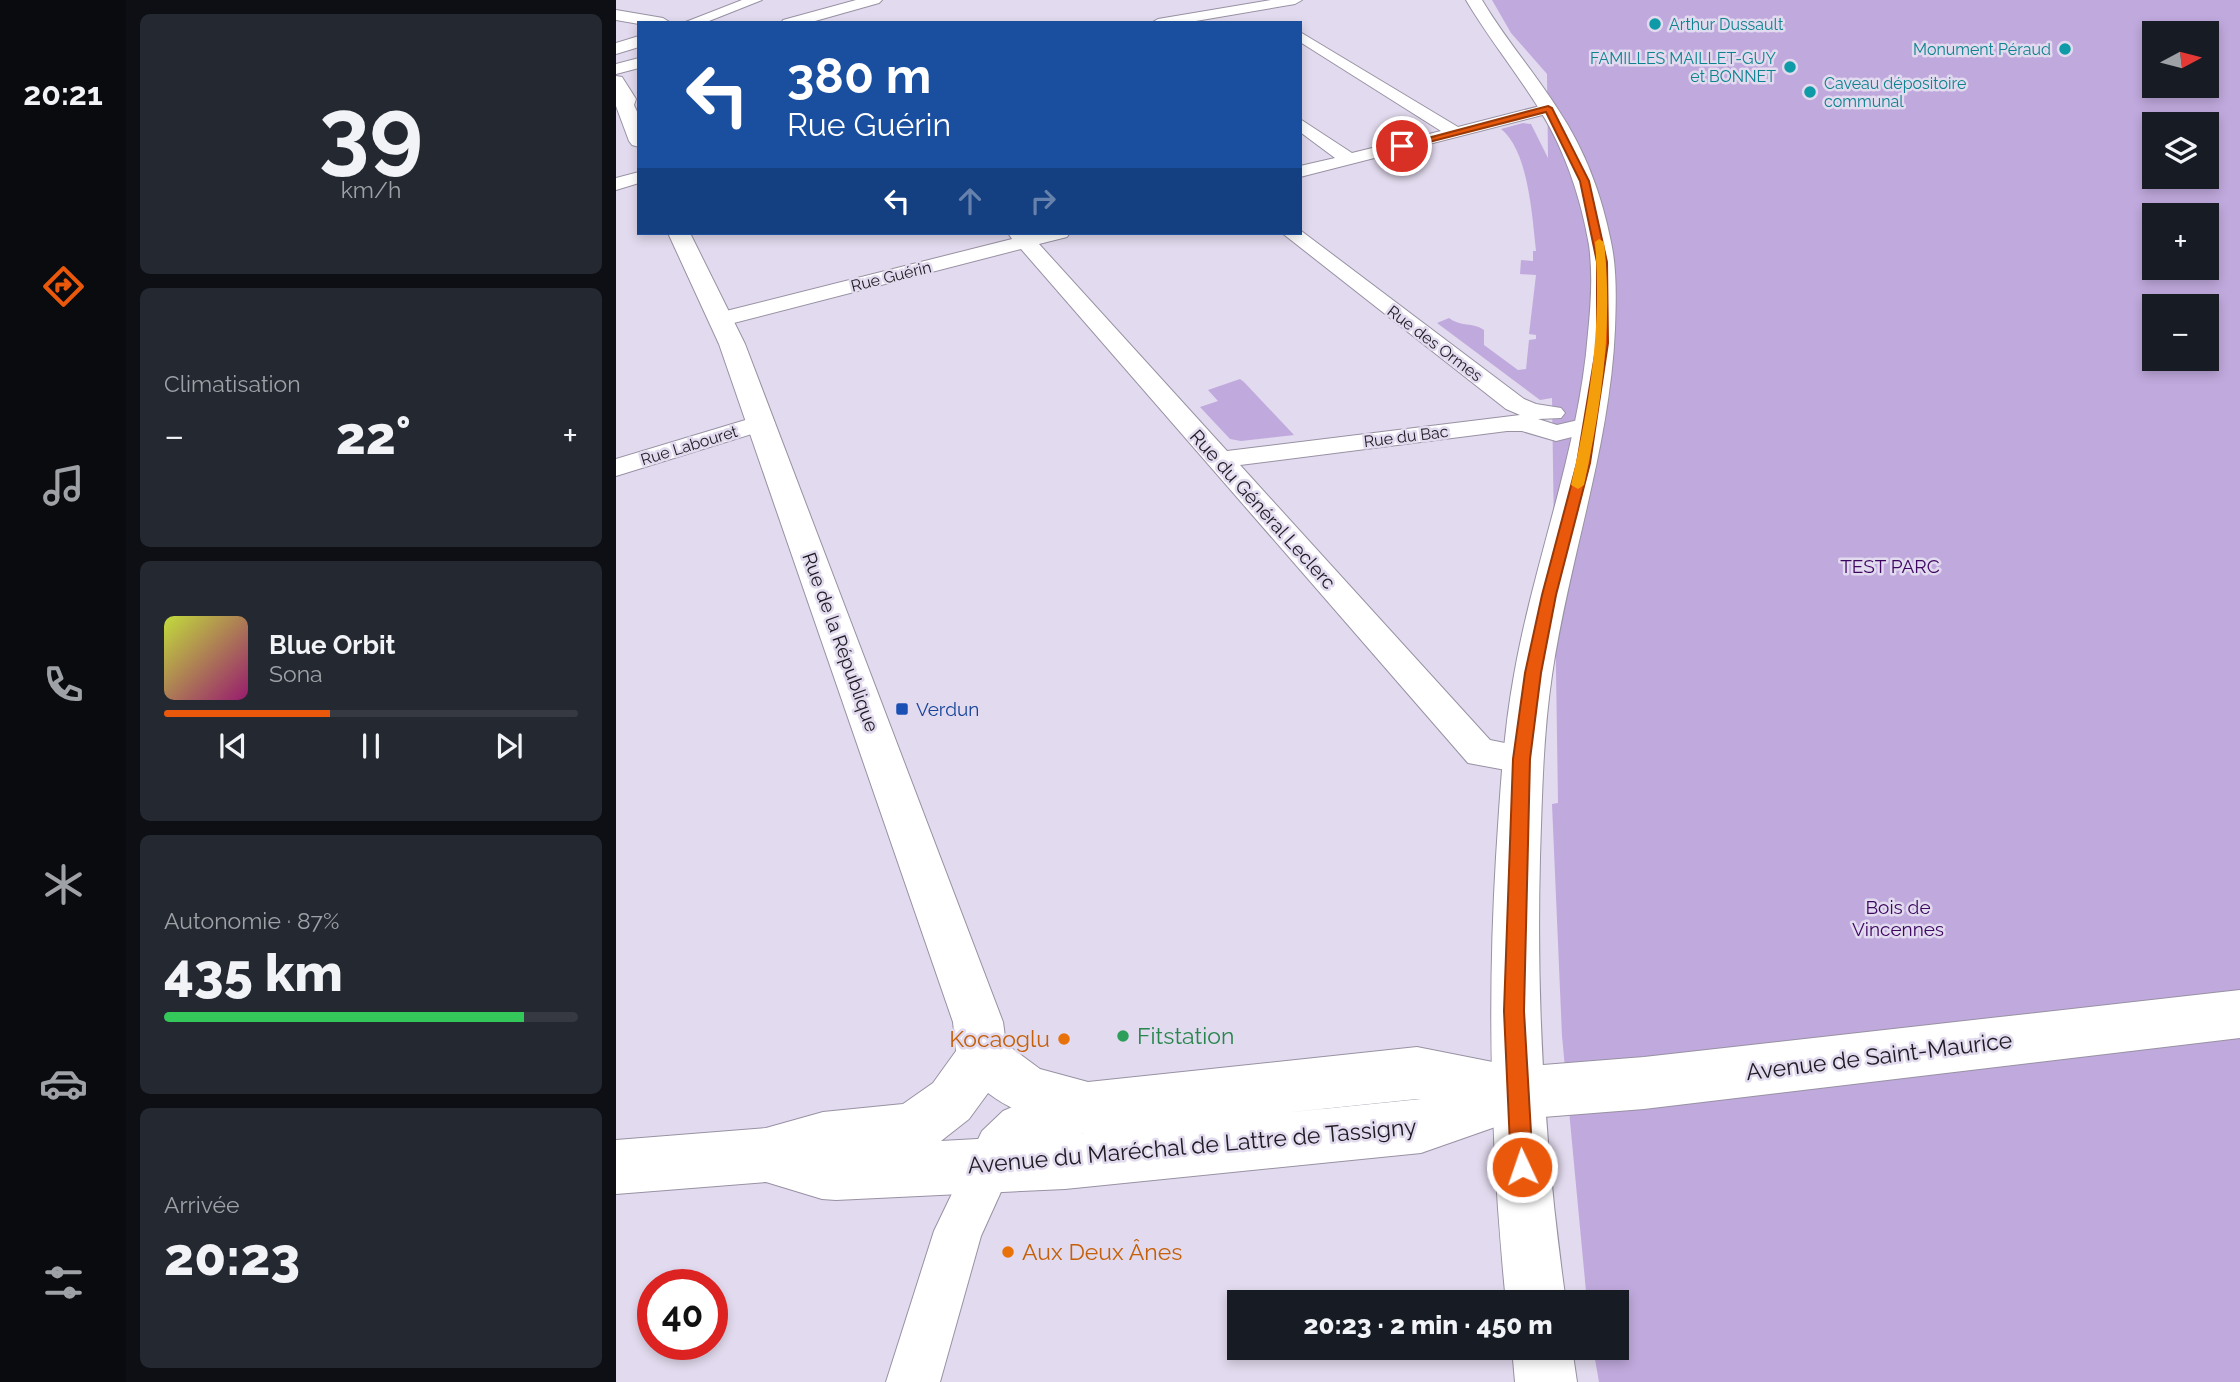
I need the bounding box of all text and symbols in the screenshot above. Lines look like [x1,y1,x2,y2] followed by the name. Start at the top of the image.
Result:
[1669,15,1784,34] place label: Arthur Dussault
[1647,16,1663,32] marker: Arthur Dussault
[2142,21,2219,98] north arrow
[2142,21,2219,371] map controls
[1913,40,2051,59] place label: Monument Péraud
[2057,41,2073,57] marker: Monument Péraud
[787,47,931,104] text: 380 m
[672,49,763,140] icon: left
[1590,49,1777,86] place label: FAMILLES MAILLET-GUY et BONNET
[1782,59,1798,75] marker: FAMILLES MAILLET-GUY et BONNET
[1824,74,1966,111] place label: Caveau dépositoire communal
[23,75,103,112] text: 20:21
[319,77,423,184] text: 39
[1802,84,1818,100] marker: Caveau dépositoire communal
[787,106,951,143] text: Rue Guérin
[2142,112,2219,189] button: layers
[1372,116,1432,176] pin
[1383,127,1421,165] icon: arrive
[341,176,401,203] text: km/h
[878,182,916,220] icon: left
[951,182,989,220] icon: ahead
[1024,182,1062,220] icon: right
[2142,203,2219,280] button: +
[849,257,933,296] street label: Rue Guérin
[39,262,88,311] icon: directions
[2142,294,2219,371] button: −
[1384,302,1486,385] street label: Rue des Ormes
[164,370,301,397] text: Climatisation
[336,405,411,466] text: 22°
[164,413,184,458] text: −
[562,413,578,458] text: +
[638,422,740,469] street label: Rue Labouret
[1363,422,1450,451] street label: Rue du Bac
[1186,425,1340,593] street label: Rue du Général Leclerc
[39,461,88,510] icon: music
[798,549,884,735] street label: Rue de la République
[1840,555,1940,577] park label: TEST PARC
[269,630,396,660] text: Blue Orbit
[39,660,88,709] icon: phone
[269,660,323,687] text: Sona
[916,698,979,720] place label: Verdun
[894,701,910,717] marker: Verdun
[214,727,252,765] icon: previous
[352,727,390,765] icon: pause
[490,727,528,765] icon: next
[39,860,88,909] icon: climate
[1852,896,1944,940] park label: Bois de Vincennes
[164,907,339,934] text: Autonomie · 87%
[164,942,343,1003] text: 435 km
[1137,1022,1234,1049] place label: Fitstation
[949,1025,1050,1052] place label: Kocaoglu
[1744,1026,2013,1085] street label: Avenue de Saint-Maurice
[1115,1028,1131,1044] marker: Fitstation
[1056,1031,1072,1047] marker: Kocaoglu
[39,1059,88,1108] icon: car
[966,1112,1417,1179] street label: Avenue du Maréchal de Lattre de Tassigny
[1485,1130,1559,1204] position arrow
[164,1191,240,1218] text: Arrivée
[164,1226,300,1287] text: 20:23
[1022,1238,1182,1265] place label: Aux Deux Ânes
[1000,1244,1016,1260] marker: Aux Deux Ânes
[39,1258,88,1307] icon: filters
[637,1269,728,1360] speed limit sign: 40
[1304,1310,1552,1340] text: 20:23 · 2 min · 450 m

